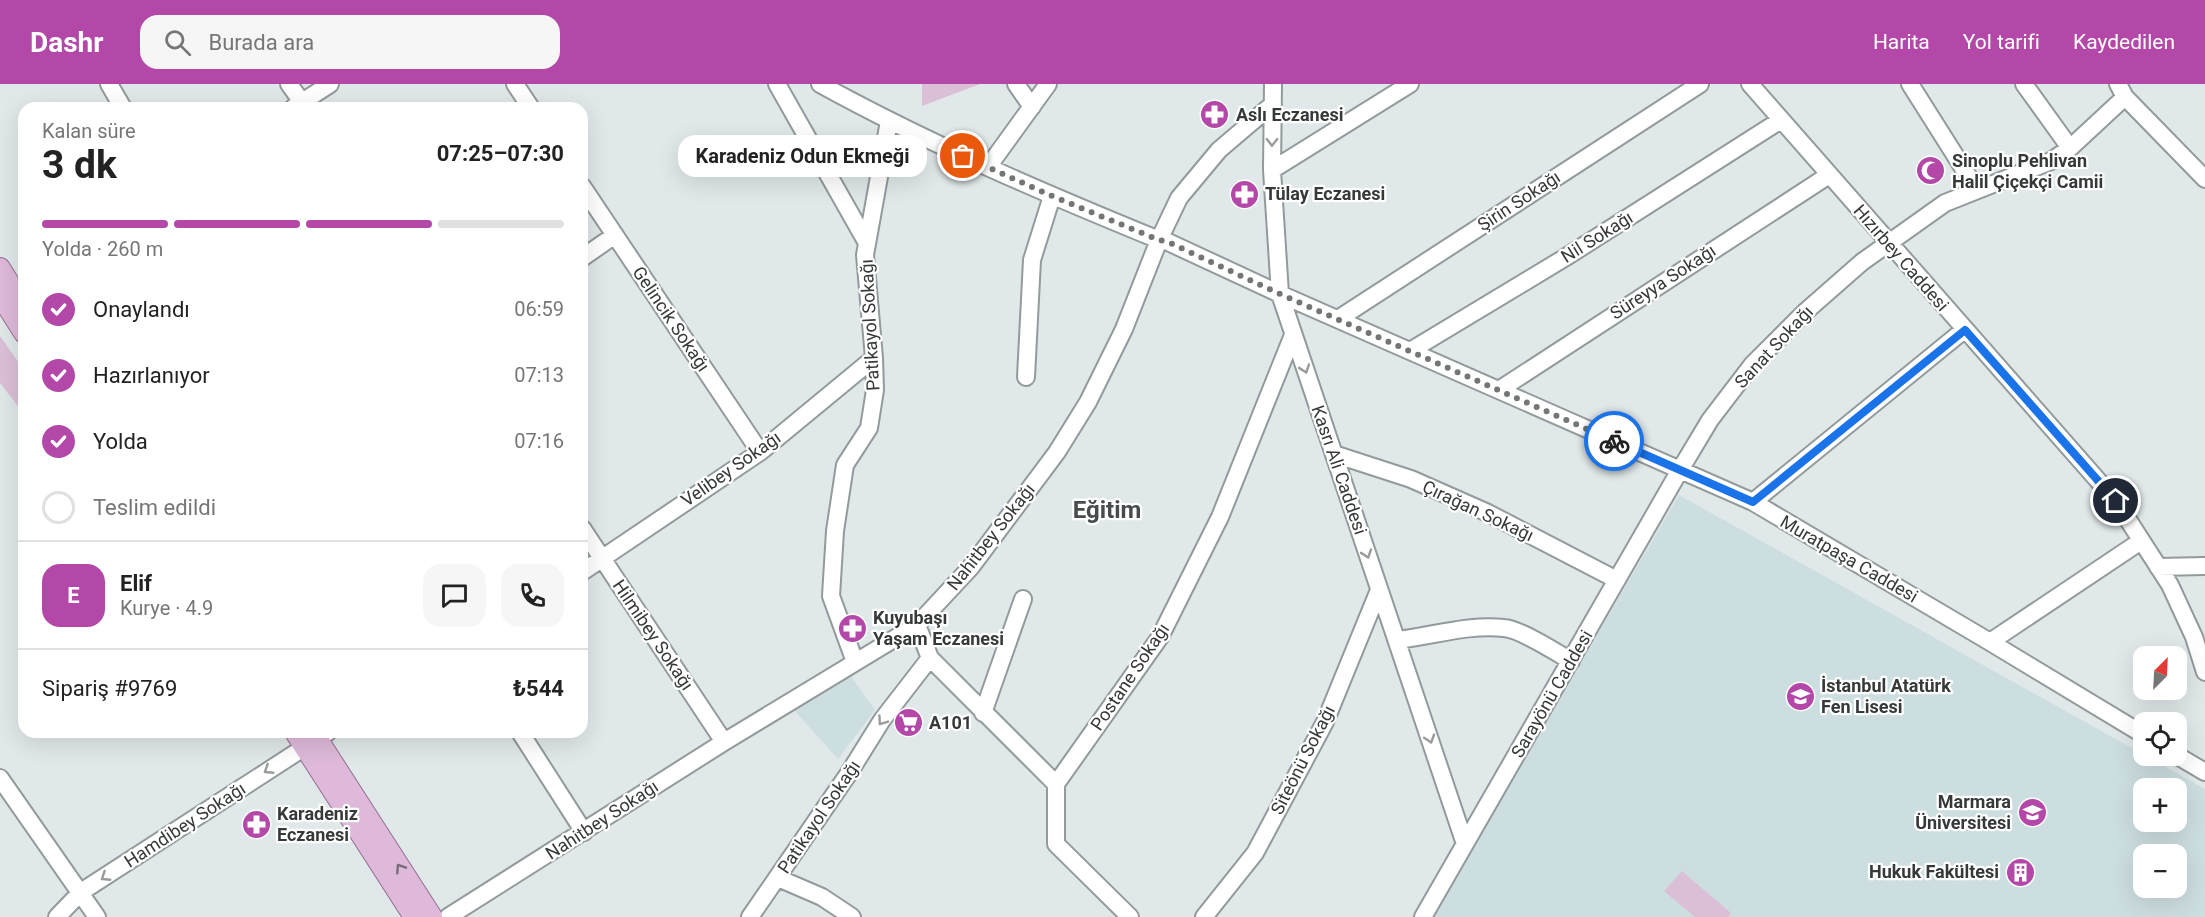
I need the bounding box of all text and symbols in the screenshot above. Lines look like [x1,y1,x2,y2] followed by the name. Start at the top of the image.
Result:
[140,15,560,69] search box
[30,26,104,59] text: Dashr
[161,26,194,59] icon: search
[209,30,314,55] text: Burada ara
[1873,30,1930,54] text: Harita
[1963,30,2040,54] text: Yol tarifi
[2073,30,2175,54] text: Kaydedilen
[1199,99,1231,131] pharmacy icon: Aslı Eczanesi
[1236,104,1343,125] place label: Aslı Eczanesi
[42,119,136,143] text: Kalan süre
[937,130,988,181] pin
[678,135,927,177] callout: Karadeniz Odun Ekmeği
[1266,138,1278,147] one-way arrow
[946,139,979,172] icon: bag
[437,141,564,166] text: 07:25–07:30
[42,142,117,188] text: 3 dk
[695,144,910,168] text: Karadeniz Odun Ekmeği
[1952,150,2103,192] place label: Sinoplu Pehlivan Halil Çiçekçi Camii
[1915,155,1947,187] mosque icon: Sinoplu Pehlivan Halil Çiçekçi Camii
[1473,166,1564,235] street label: Şirin Sokağı
[1228,178,1260,210] pharmacy icon: Tülay Eczanesi
[1265,183,1385,204] place label: Tülay Eczanesi
[1849,200,1953,315] street label: Hızırbey Caddesi
[1557,206,1636,267] street label: Nil Sokağı
[42,237,163,261] text: Yolda · 260 m
[1606,240,1719,323] street label: Süreyya Sokağı
[856,259,883,392] street label: Patikayol Sokağı
[629,262,714,375] street label: Gelincik Sokağı
[42,293,75,326] icon: check
[93,297,190,322] text: Onaylandı
[514,297,564,321] text: 06:59
[1730,301,1817,392] street label: Sanat Sokağı
[42,359,75,392] icon: check
[93,363,210,388] text: Hazırlanıyor
[514,363,564,387] text: 07:13
[1298,364,1311,374] one-way arrow
[1308,402,1371,537] street label: Kasrı Ali Caddesi
[1584,411,1644,471] courier
[42,425,75,458] icon: check
[1598,425,1631,458] icon: bike
[677,427,784,511] street label: Velibey Sokağı
[93,429,148,454] text: Yolda
[514,429,564,453] text: 07:16
[2090,475,2141,526] pin
[1419,476,1537,546] street label: Çırağan Sokağı
[942,479,1039,594] street label: Nahitbey Sokağı
[2099,484,2132,517] icon: home
[93,495,216,520] text: Teslim edildi
[1073,496,1141,524] district label: Eğitim
[1777,511,1922,607] street label: Muratpaşa Caddesi
[1360,548,1373,559] one-way arrow
[423,564,486,627] button: chat
[501,564,564,627] button: phone
[120,571,152,596] text: Elif
[609,575,698,694] street label: Hilmibey Sokağı
[67,583,80,608] text: E
[120,596,213,620] text: Kurye · 4.9
[873,607,1004,649] place label: Kuyubaşı Yaşam Eczanesi
[836,612,868,644] pharmacy icon: Kuyubaşı Yaşam Eczanesi
[1086,619,1173,734] street label: Postane Sokağı
[1507,626,1597,761] street label: Sarayönü Caddesi
[2133,646,2187,700] north arrow
[2133,646,2187,898] map controls
[1821,675,1951,717] place label: İstanbul Atatürk Fen Lisesi
[42,676,177,701] text: Sipariş #9769
[513,676,564,701] text: ₺544
[1784,680,1816,712] school or university icon: İstanbul Atatürk Fen Lisesi
[1266,702,1339,818] street label: Siteönü Sokağı
[892,707,924,739] supermarket icon: A101
[929,712,972,733] place label: A101
[2133,712,2187,766] button: locate
[878,715,889,726] one-way arrow
[1423,733,1435,744] one-way arrow
[773,756,864,877] street label: Patikayol Sokağı
[264,763,274,775] one-way arrow
[542,775,662,864] street label: Nahitbey Sokağı
[120,778,249,871] street label: Hamdibey Sokağı
[2133,778,2187,832] button: +
[1915,791,2011,833] place label: Marmara Üniversitesi
[2016,796,2048,828] school or university icon: Marmara Üniversitesi
[277,803,358,845] place label: Karadeniz Eczanesi
[240,808,272,840] pharmacy icon: Karadeniz Eczanesi
[2133,844,2187,898] button: −
[2004,856,2036,888] building icon: Hukuk Fakültesi
[1869,861,1999,882] place label: Hukuk Fakültesi
[396,864,408,874] one-way arrow
[100,869,111,880] one-way arrow

